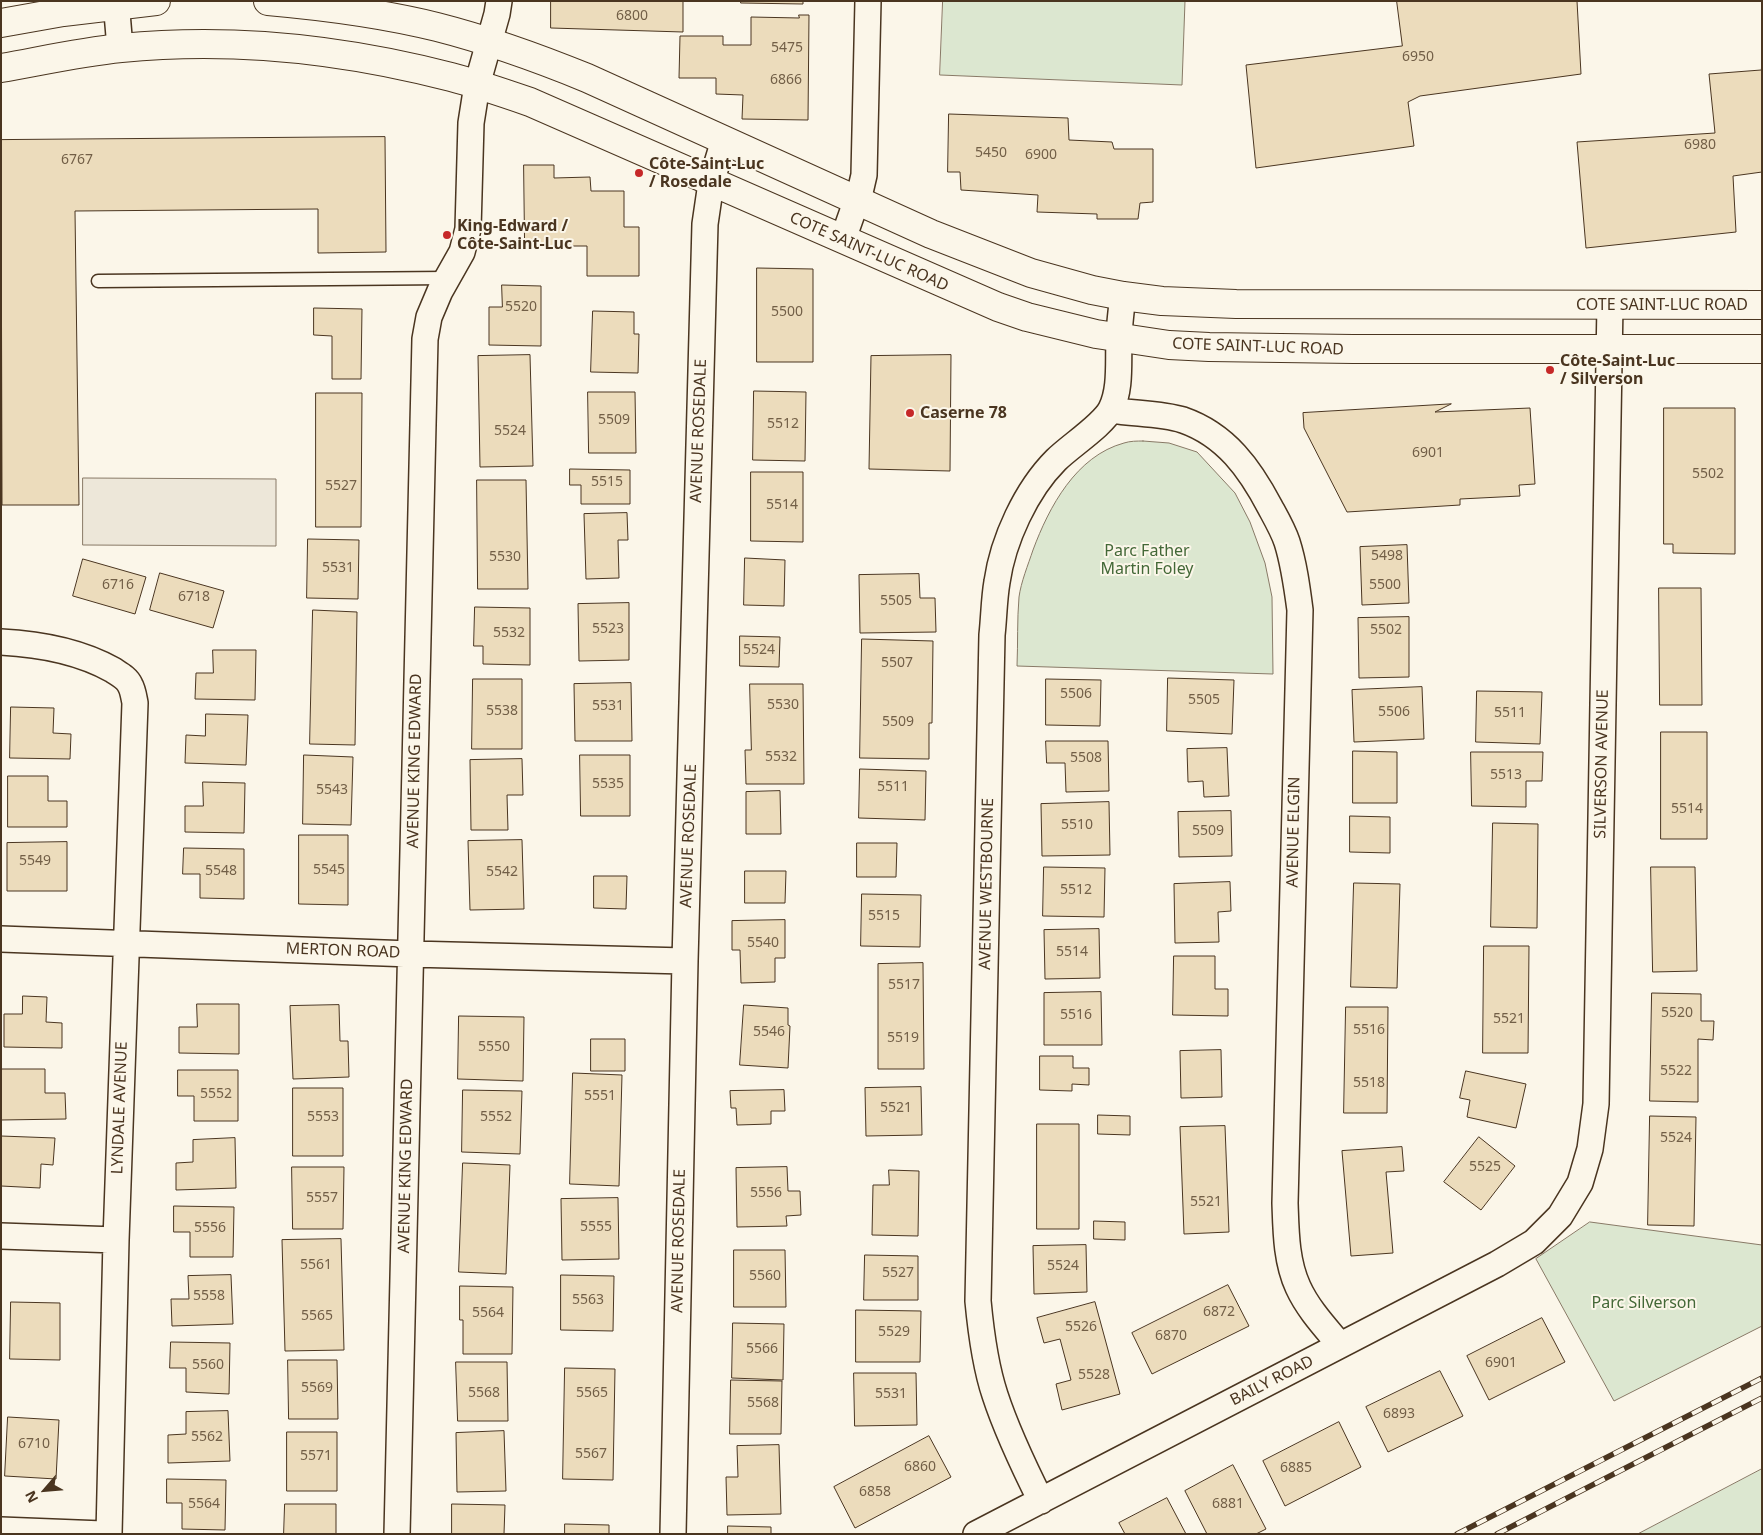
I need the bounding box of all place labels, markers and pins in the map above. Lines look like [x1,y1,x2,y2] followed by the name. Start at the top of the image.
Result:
[649,154,764,192] place label: Côte-Saint-Luc / Rosedale
[633,167,645,179] marker: Côte-Saint-Luc / Rosedale
[457,216,572,254] place label: King-Edward / Côte-Saint-Luc
[441,229,453,241] marker: King-Edward / Côte-Saint-Luc
[1560,351,1675,389] place label: Côte-Saint-Luc / Silverson
[1544,364,1556,376] marker: Côte-Saint-Luc / Silverson
[920,403,1007,423] place label: Caserne 78
[904,407,916,419] marker: Caserne 78

